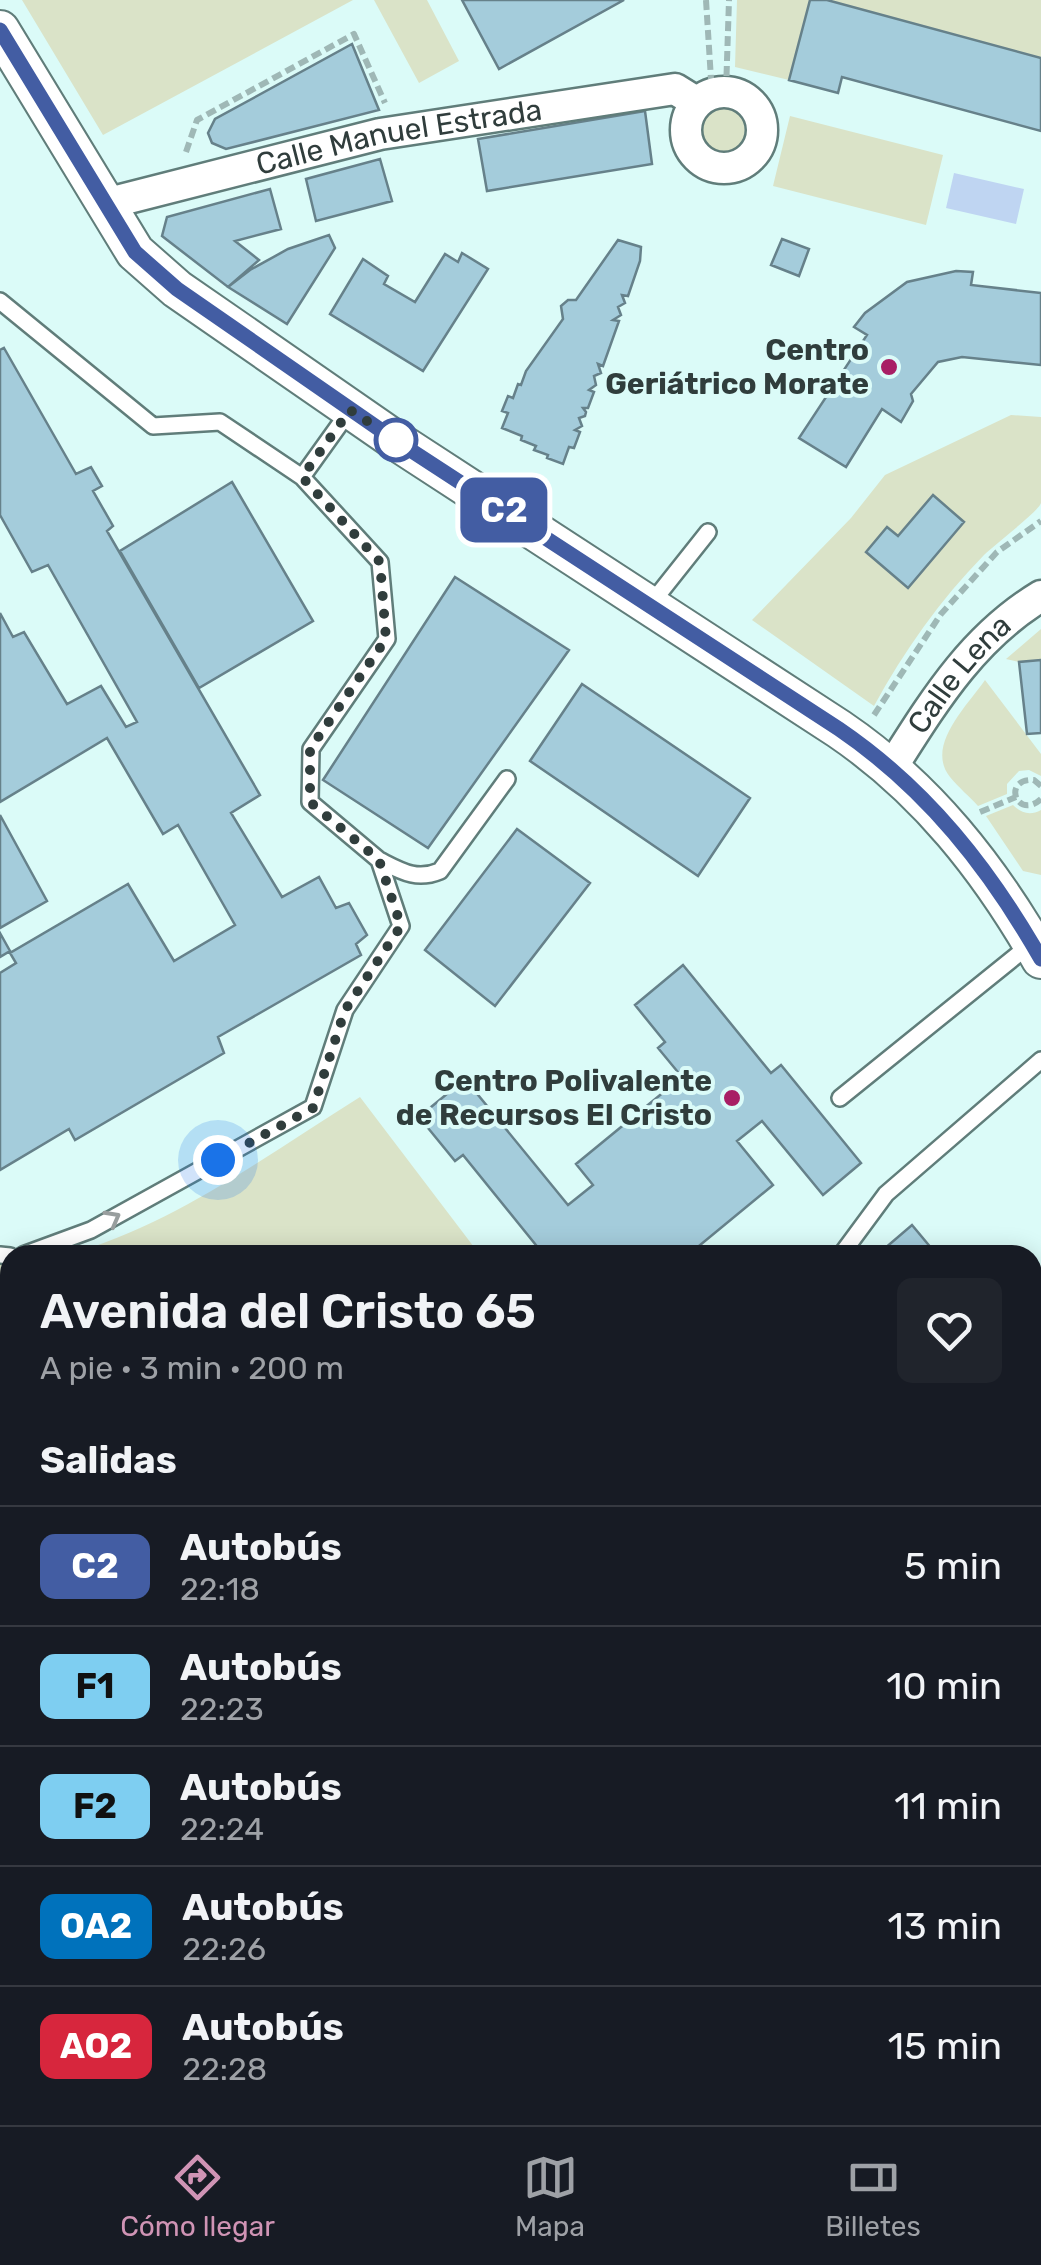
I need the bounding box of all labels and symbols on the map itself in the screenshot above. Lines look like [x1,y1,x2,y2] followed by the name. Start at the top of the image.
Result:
[252,92,544,183] street label: Calle Manuel Estrada
[605,332,869,402] place label: Centro Geriátrico Morate
[878,356,900,378] marker: Centro Geriátrico Morate
[375,419,417,461] unlabelled marker
[459,478,549,542] line badge: C2
[900,607,1018,740] street label: Calle Lena
[396,1063,712,1133] place label: Centro Polivalente de Recursos El Cristo
[721,1087,743,1109] marker: Centro Polivalente de Recursos El Cristo
[193,1135,243,1185] your location
[102,1211,120,1231] one-way arrow

